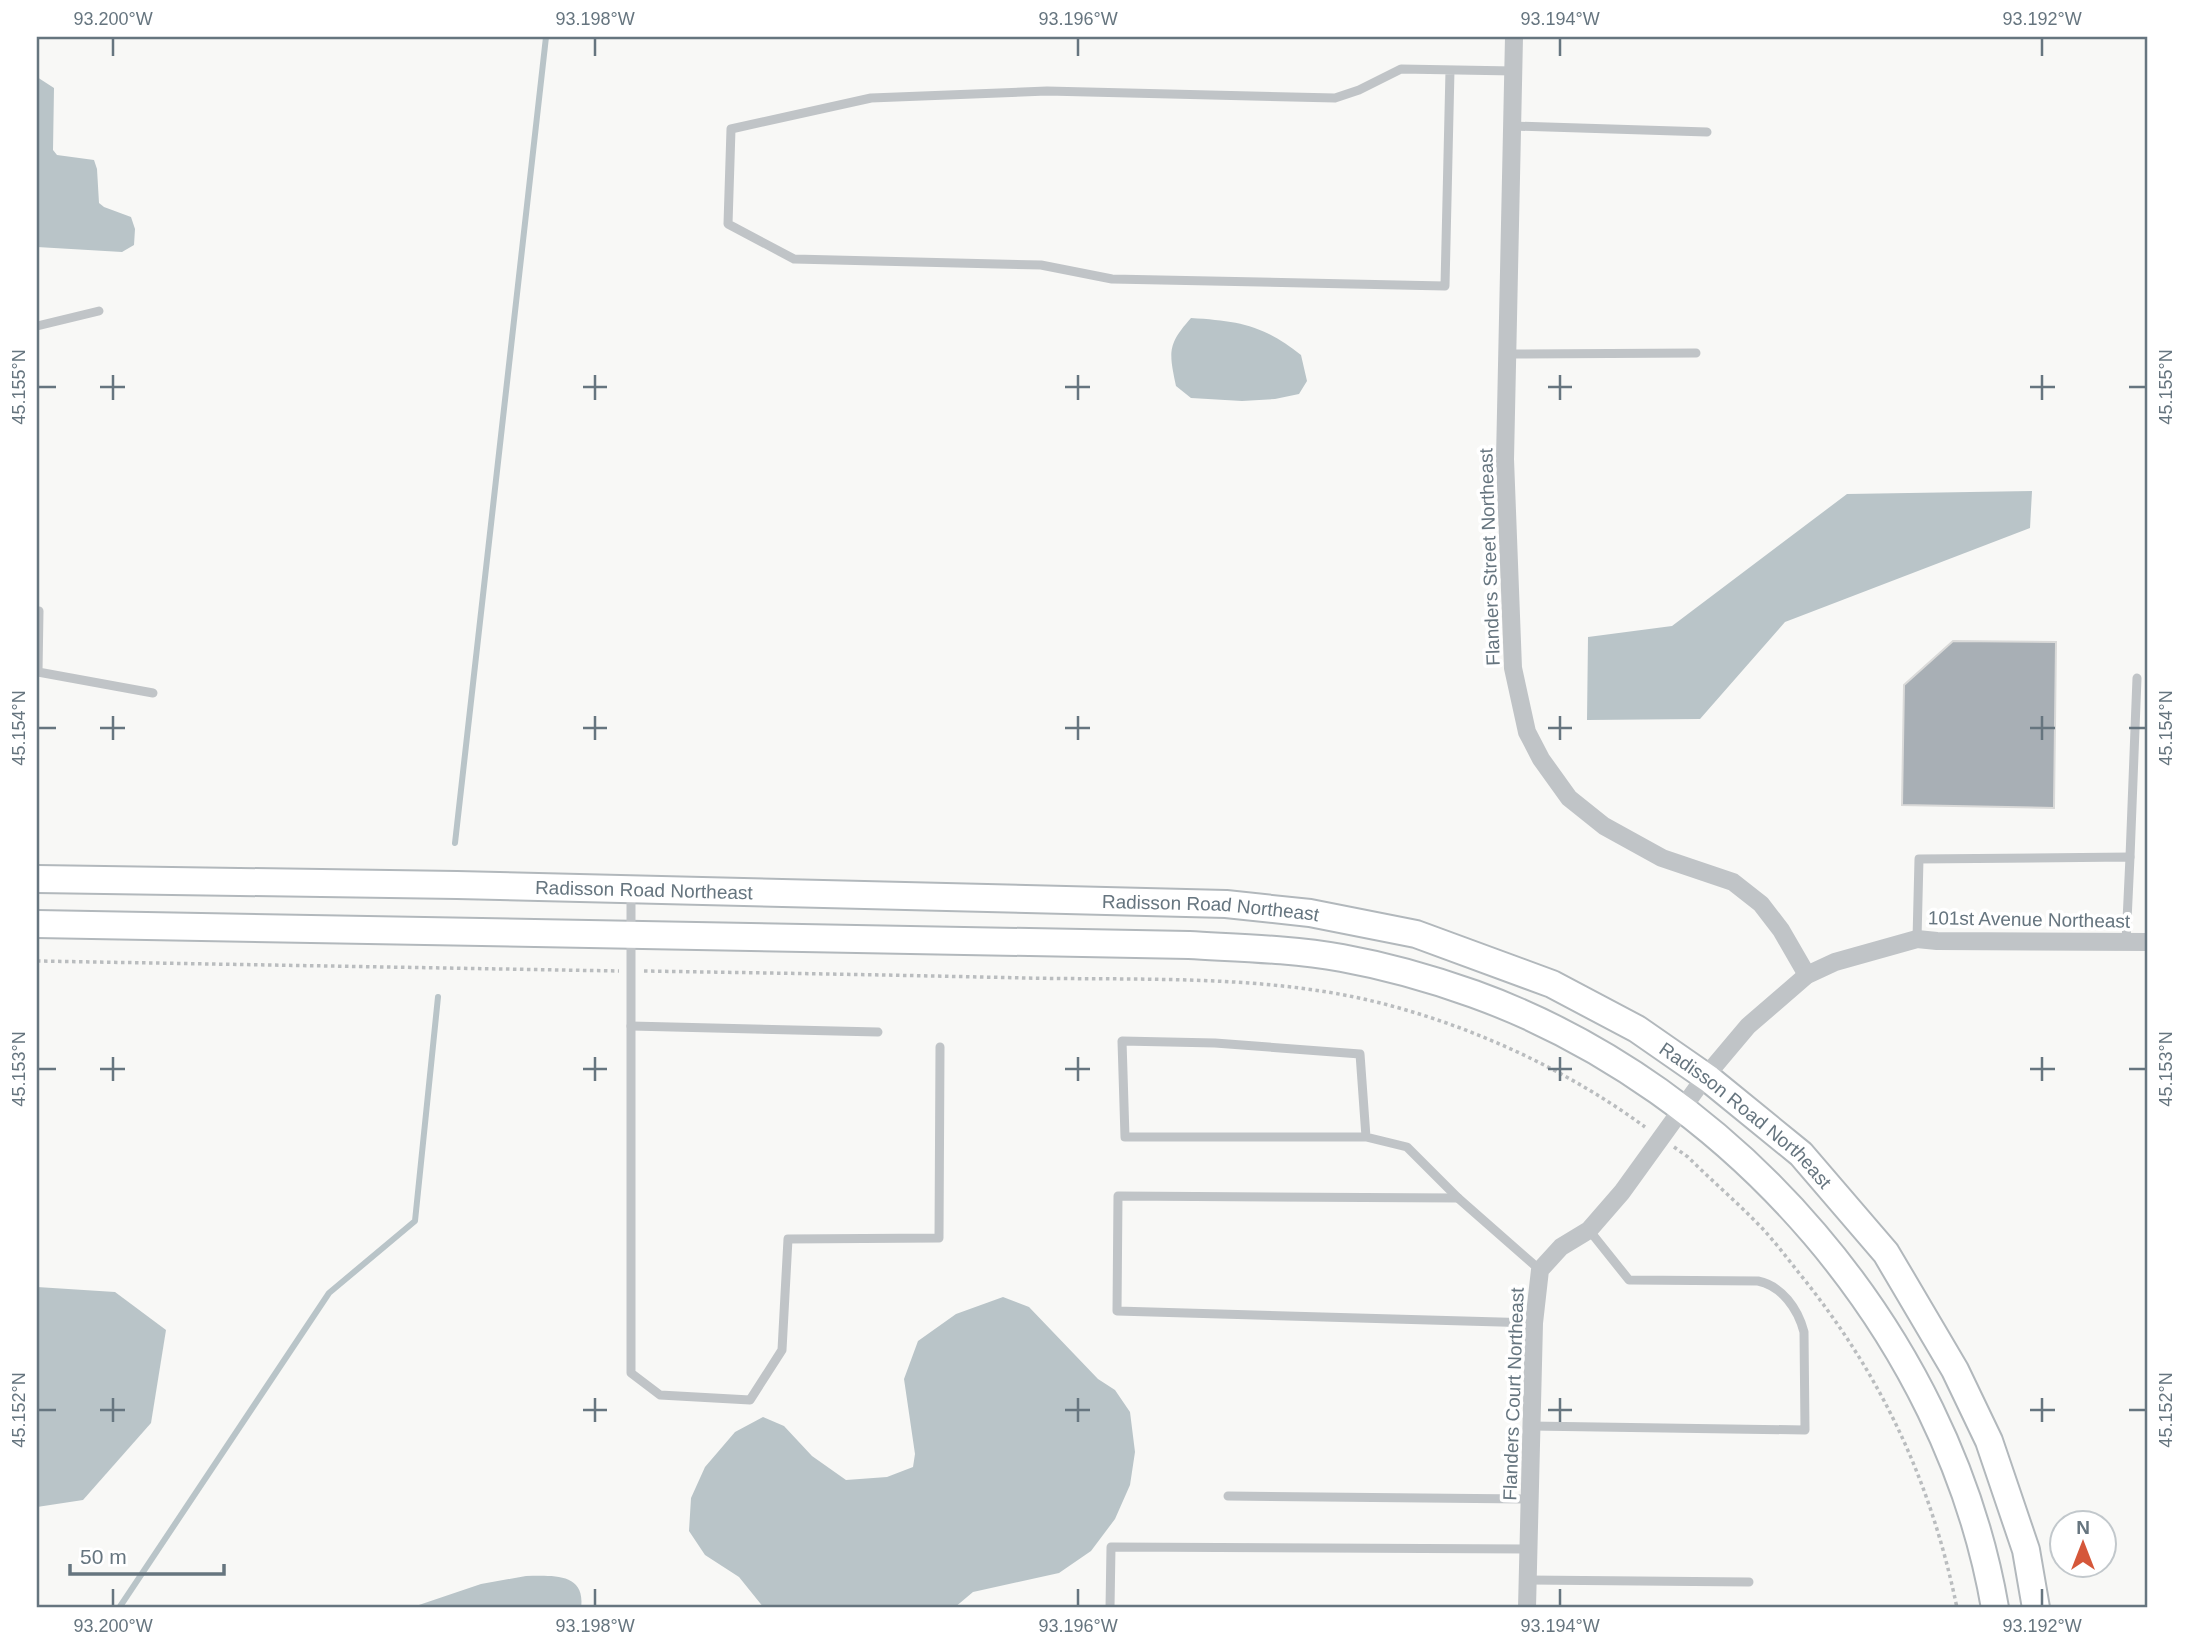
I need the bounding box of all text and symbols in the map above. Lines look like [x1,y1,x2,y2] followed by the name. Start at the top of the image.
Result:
[73,9,153,29] text: 93.200°W
[555,9,635,29] text: 93.198°W
[1038,9,1118,29] text: 93.196°W
[1520,9,1600,29] text: 93.194°W
[2002,9,2082,29] text: 93.192°W
[9,349,29,425] text: 45.155°N
[2156,349,2176,425] text: 45.155°N
[1475,447,1504,666] street label: Flanders Street Northeast
[9,690,29,766] text: 45.154°N
[2156,690,2176,766] text: 45.154°N
[535,877,754,903] street label: Radisson Road Northeast
[1102,891,1322,926] street label: Radisson Road Northeast
[1928,907,2131,932] street label: 101st Avenue Northeast
[9,1031,29,1107] text: 45.153°N
[2156,1031,2176,1107] text: 45.153°N
[1656,1038,1836,1193] street label: Radisson Road Northeast
[1499,1286,1528,1501] street label: Flanders Court Northeast
[9,1372,29,1448] text: 45.152°N
[2156,1372,2176,1448] text: 45.152°N
[2048,1508,2118,1578] north arrow
[2076,1517,2090,1538] text: N
[70,1533,224,1577] scale bar
[80,1545,127,1568] text: 50 m
[73,1616,153,1636] text: 93.200°W
[555,1616,635,1636] text: 93.198°W
[1038,1616,1118,1636] text: 93.196°W
[1520,1616,1600,1636] text: 93.194°W
[2002,1616,2082,1636] text: 93.192°W

